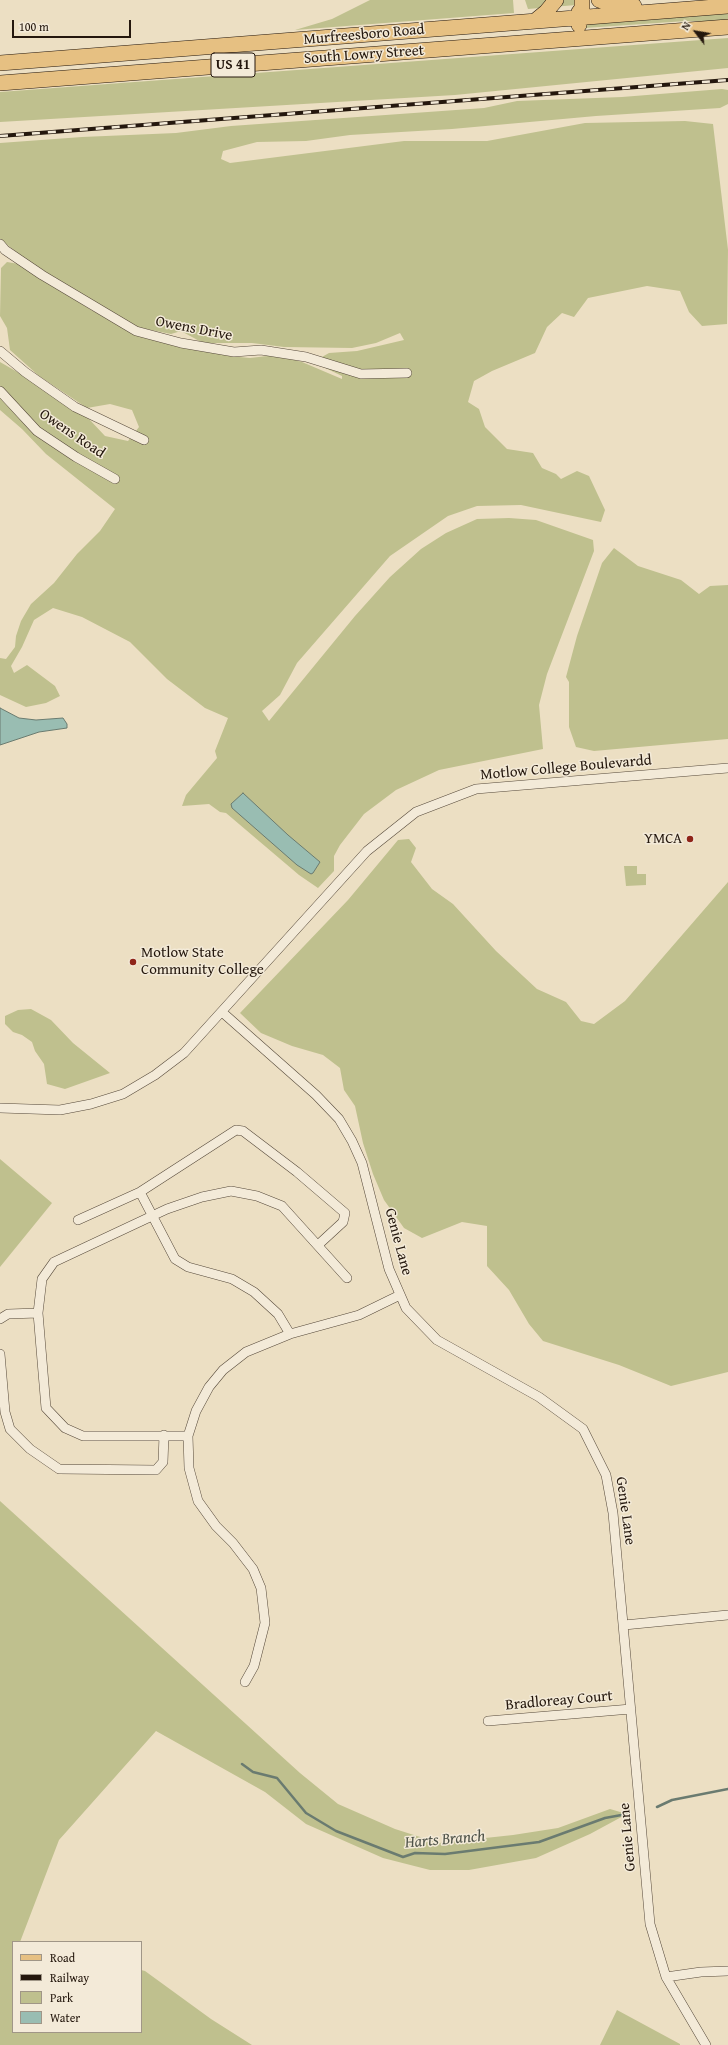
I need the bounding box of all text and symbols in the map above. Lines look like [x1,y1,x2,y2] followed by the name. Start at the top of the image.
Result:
[14,12,133,38] scale bar
[676,12,716,52] north arrow
[19,18,49,35] text: 100 m
[677,19,694,33] text: N
[303,21,425,49] street label: Murfreesboro Road
[303,42,425,68] street label: South Lowry Street
[211,53,255,77] road number: US 41
[154,313,234,345] street label: Owens Drive
[36,405,108,463] street label: Owens Road
[480,752,652,784] street label: Motlow College Boulevardd
[644,830,682,848] place label: YMCA
[685,834,695,844] marker: YMCA
[141,944,264,979] place label: Motlow State Community College
[128,957,138,967] marker: Motlow State Community College
[380,1206,416,1278] street label: Genie Lane
[611,1476,639,1546] street label: Genie Lane
[505,1687,613,1715] street label: Bradloreay Court
[616,1802,640,1872] street label: Genie Lane
[404,1827,486,1853] water label: Harts Branch
[12,1941,142,2033] legend
[50,1949,75,1966] text: Road
[50,1969,89,1986] text: Railway
[50,1989,73,2006] text: Park
[50,2009,80,2026] text: Water

